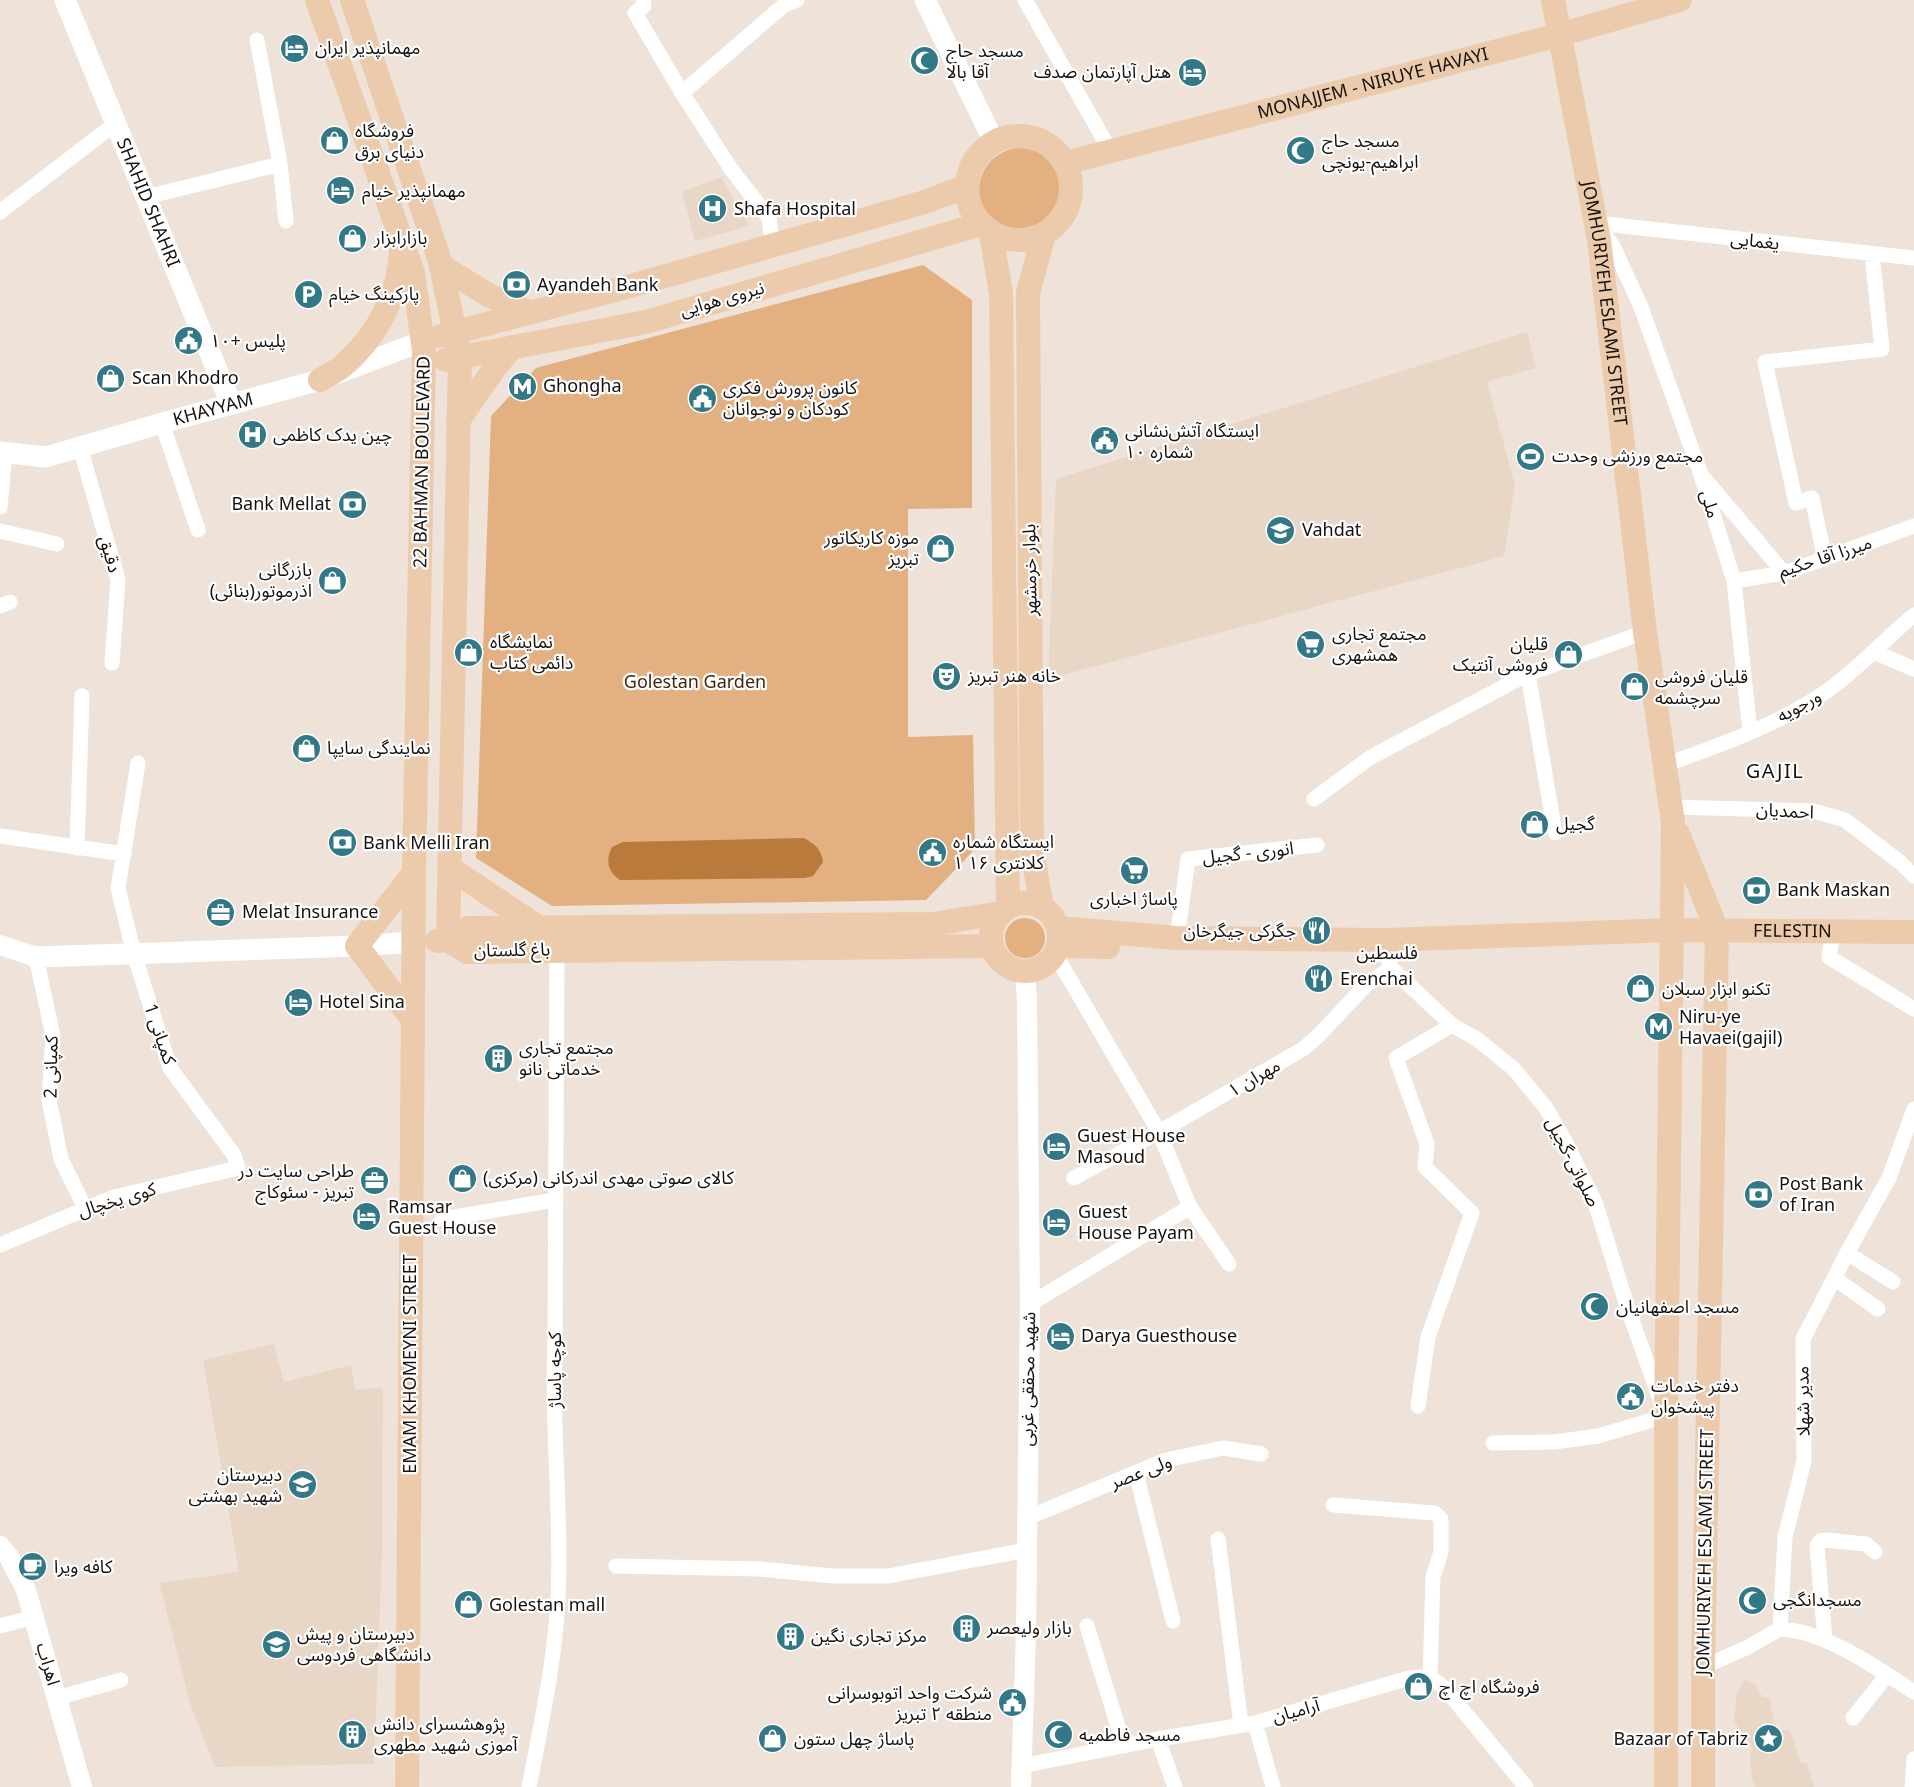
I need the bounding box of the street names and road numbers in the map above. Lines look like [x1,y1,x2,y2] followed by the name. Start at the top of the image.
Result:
[1254,41,1491,124] street label: MONAJJEM - NIRUYE HAVAYI
[112,134,186,270] street label: SHAHID SHAHRI
[1577,177,1634,427] street label: JOMHURIYEH ESLAMI STREET
[1729,226,1781,255] street label: یغمایی
[677,275,767,322] street label: نیروی هوایی
[407,356,435,568] street label: 22 BAHMAN BOULEVARD
[170,386,255,431] street label: KHAYYAM
[1695,487,1727,521] street label: ملی
[1016,524,1042,617] street label: بلوار خرمشهر
[1775,530,1875,584] street label: میرزا آقا حکیم
[94,532,128,575] street label: دقیق
[1772,683,1825,727] street label: ورجویه
[1756,797,1815,823] street label: احمدیان
[1201,835,1295,869] street label: انوری - گجیل
[1753,918,1832,942] street label: FELESTIN
[474,936,550,965] street label: باغ گلستان
[1356,940,1418,964] street label: فلسطین
[139,1000,183,1068] street label: کمپانی 1
[37,1035,63,1099] street label: کمپانی 2
[1223,1053,1284,1102] street label: مهران ۱
[1541,1113,1607,1210] street label: صلواتی-گجیل
[75,1176,159,1222] street label: کوی یخچال
[397,1254,421,1474] street label: EMAM KHOMEYNI STREET
[1014,1311,1040,1446] street label: شهید محققی غربی
[542,1331,566,1409] street label: کوچه پاساژ
[1789,1366,1815,1436] street label: مدیر شهلا
[1690,1429,1718,1677] street label: JOMHURIYEH ESLAMI STREET
[1106,1448,1175,1494] street label: ولی عصر
[31,1640,66,1688] street label: اهراب
[1269,1692,1323,1728] street label: آرامیان

